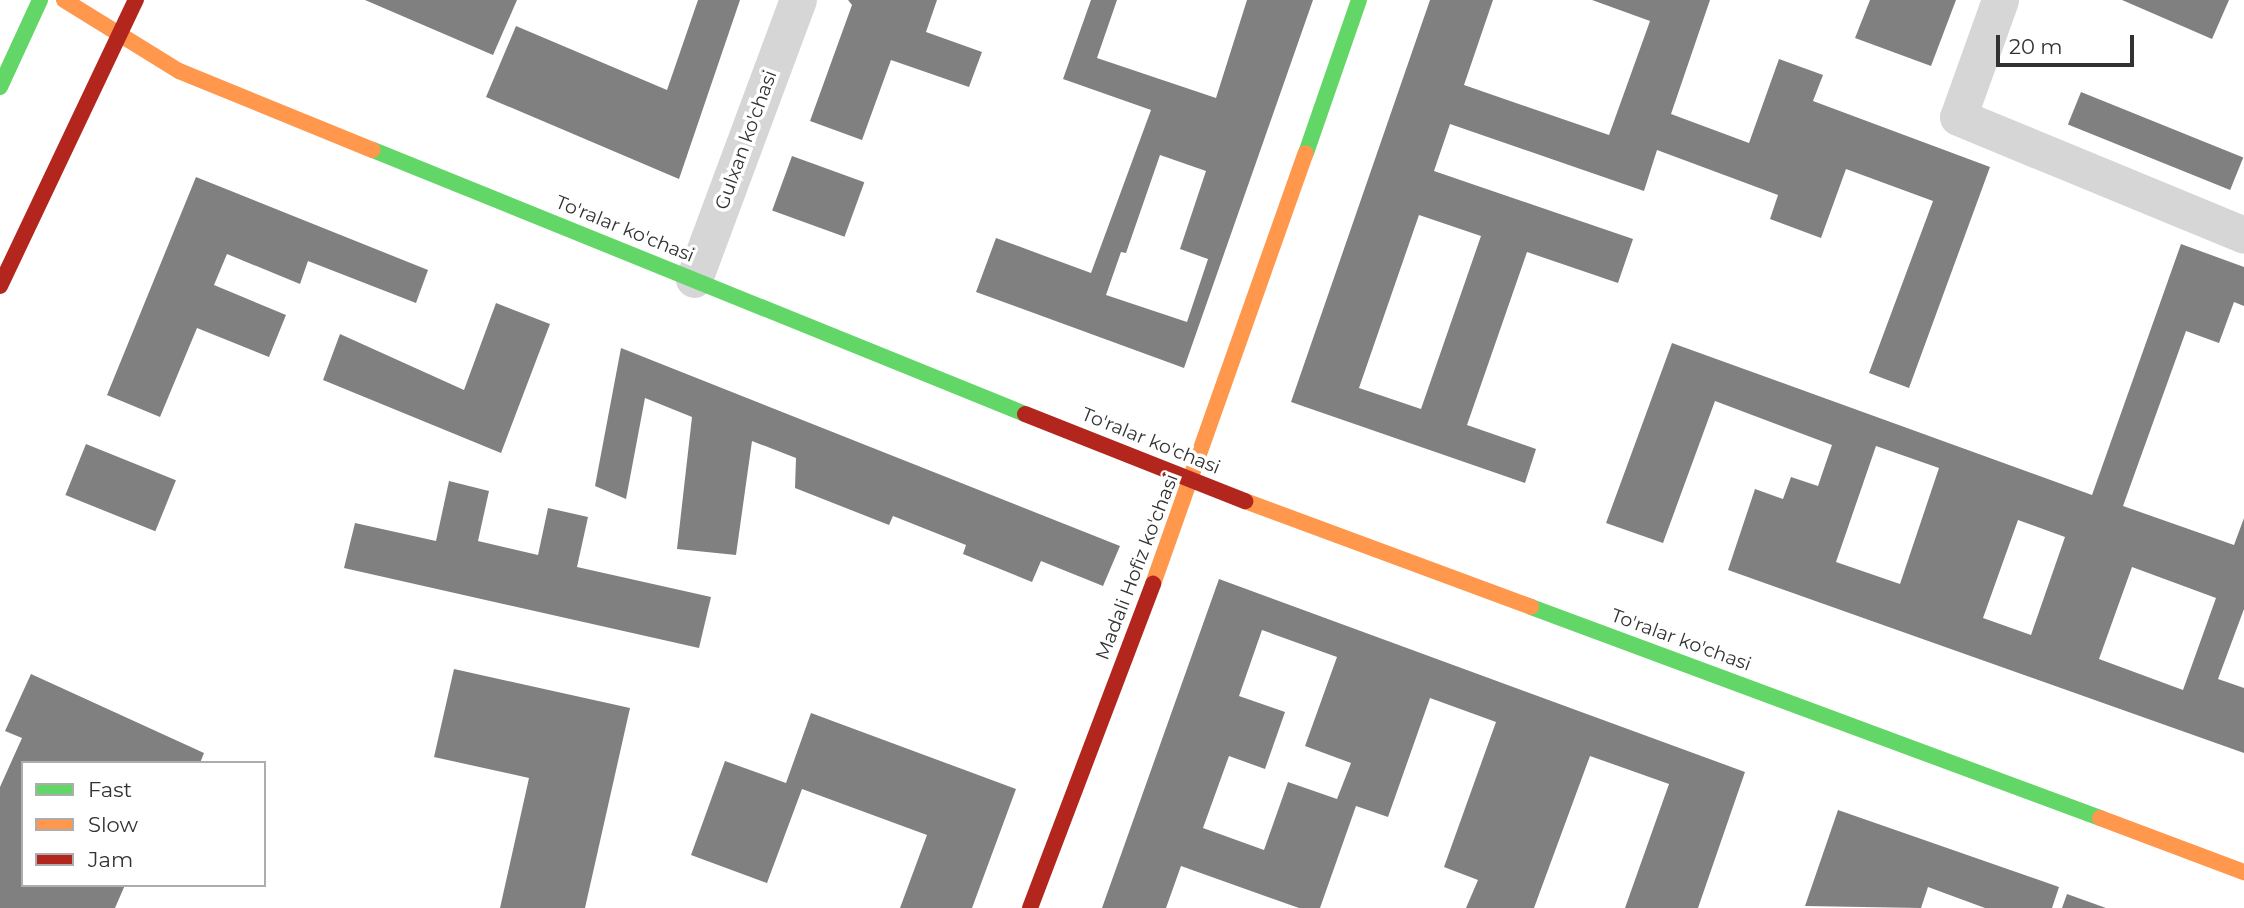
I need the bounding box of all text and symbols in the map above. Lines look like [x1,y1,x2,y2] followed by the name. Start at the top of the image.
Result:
[1999,21,2137,65] scale bar
[2009,34,2063,59] text: 20 m
[710,67,782,213] street label: Gulxan ko'chasi
[552,191,698,267] street label: To'ralar ko'chasi
[1078,403,1224,479] street label: To'ralar ko'chasi
[1091,471,1183,663] street label: Madali Hofiz ko'chasi
[1608,604,1754,676] street label: To'ralar ko'chasi
[21,761,266,887] legend
[88,777,132,802] text: Fast
[88,812,138,837] text: Slow
[88,847,133,872] text: Jam

